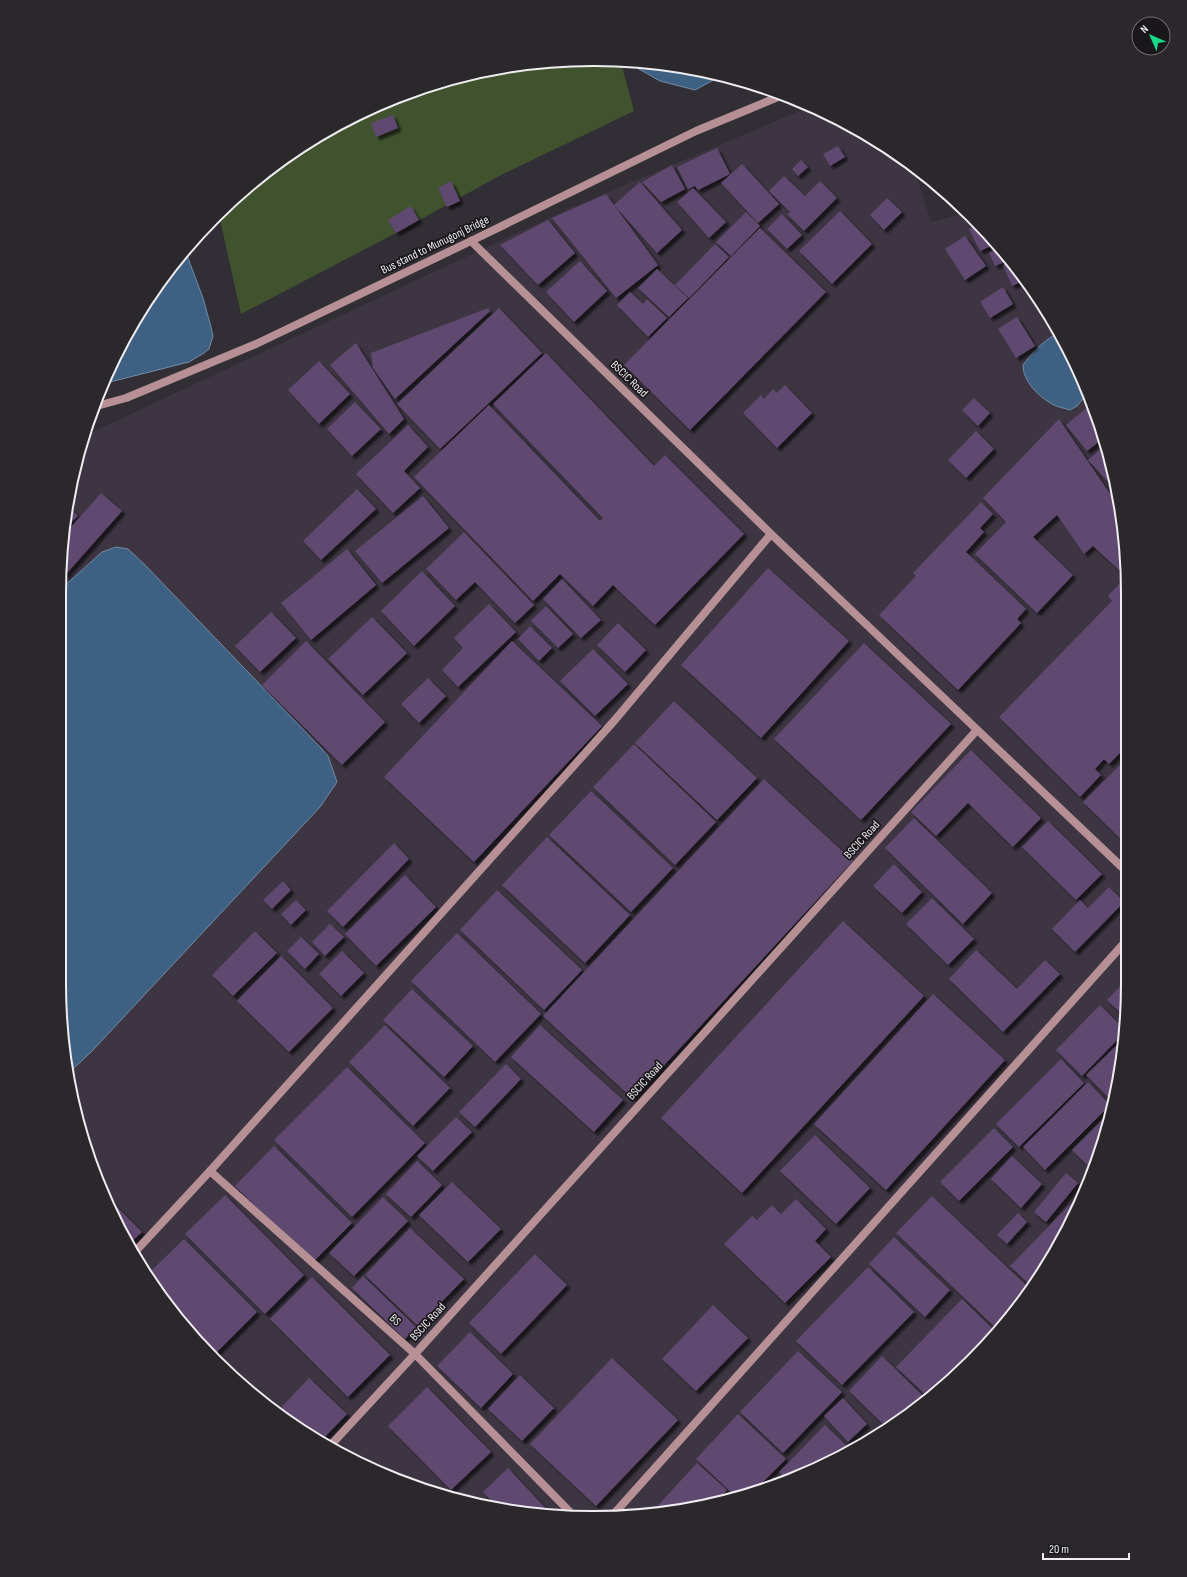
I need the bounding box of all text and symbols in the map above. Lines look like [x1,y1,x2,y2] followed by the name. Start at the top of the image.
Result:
[1131,16,1171,56] north arrow
[1138,23,1151,36] text: N
[379,212,492,278] street label: Bus stand to Munugonj Bridge
[607,357,651,401] street label: BSCIC Road
[841,818,883,862] street label: BSCIC Road
[624,1059,666,1103] street label: BSCIC Road
[407,1300,449,1344] street label: BSCIC Road
[386,1311,404,1329] street label: BS
[1043,1535,1129,1561] scale bar
[1049,1542,1069,1557] text: 20 m

